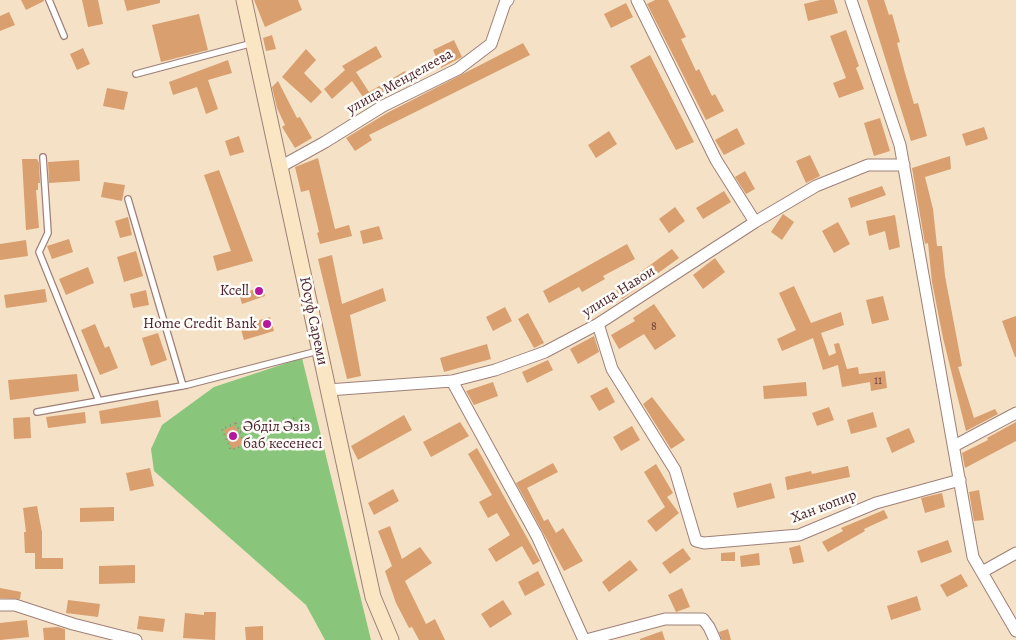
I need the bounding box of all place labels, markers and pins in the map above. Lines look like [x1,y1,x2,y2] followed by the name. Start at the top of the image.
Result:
[220,282,249,300] place label: Kcell
[253,285,265,297] marker: Kcell
[143,315,257,333] place label: Home Credit Bank
[261,318,273,330] marker: Home Credit Bank
[243,418,322,453] place label: Әбділ Әзіз баб кесенесі
[227,430,239,442] marker: Әбділ Әзіз баб кесенесі

